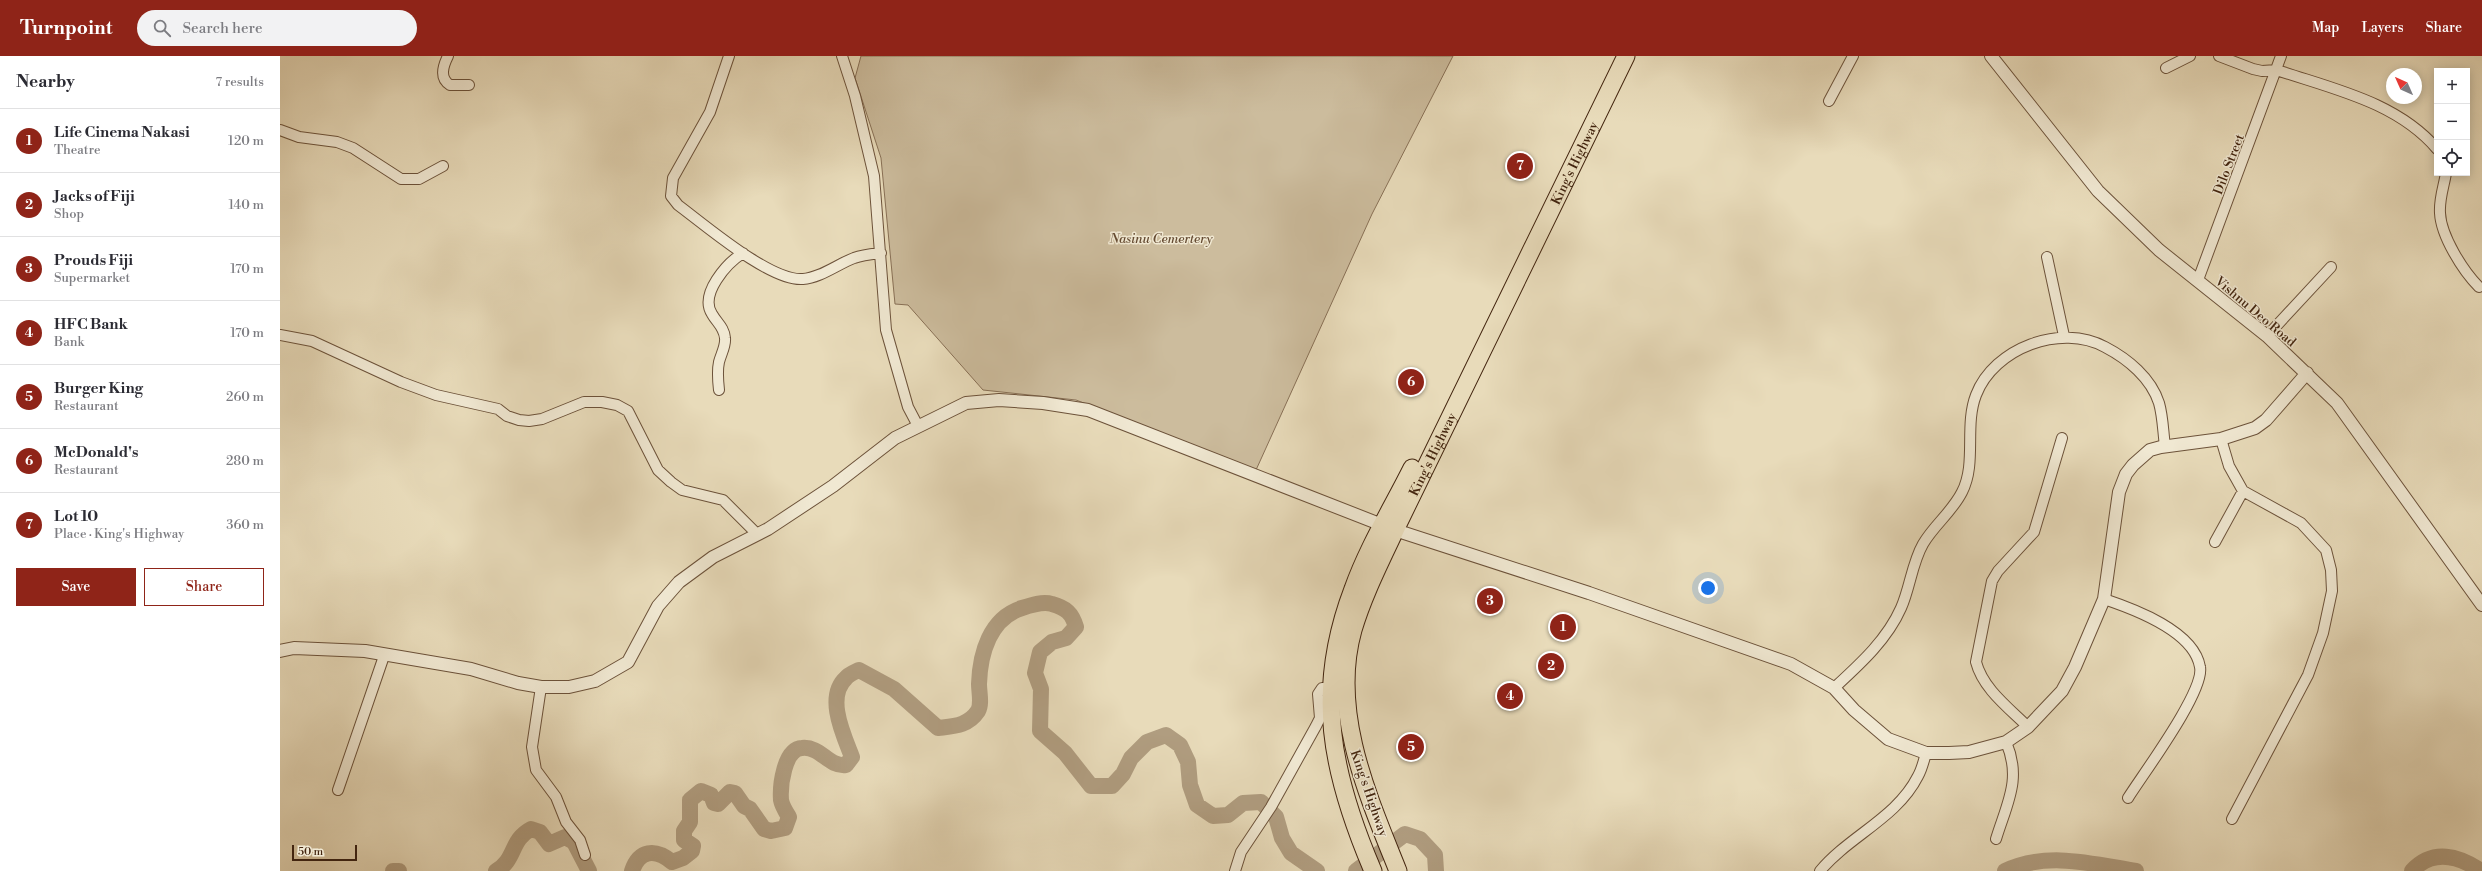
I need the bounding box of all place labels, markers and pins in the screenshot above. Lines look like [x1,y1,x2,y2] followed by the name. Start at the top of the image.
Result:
[1507,151,1533,181] pin: 7
[1398,367,1424,397] pin: 6
[1477,586,1503,616] pin: 3
[1550,612,1576,642] pin: 1
[1538,651,1564,681] pin: 2
[1497,681,1523,711] pin: 4
[1398,732,1424,762] pin: 5

